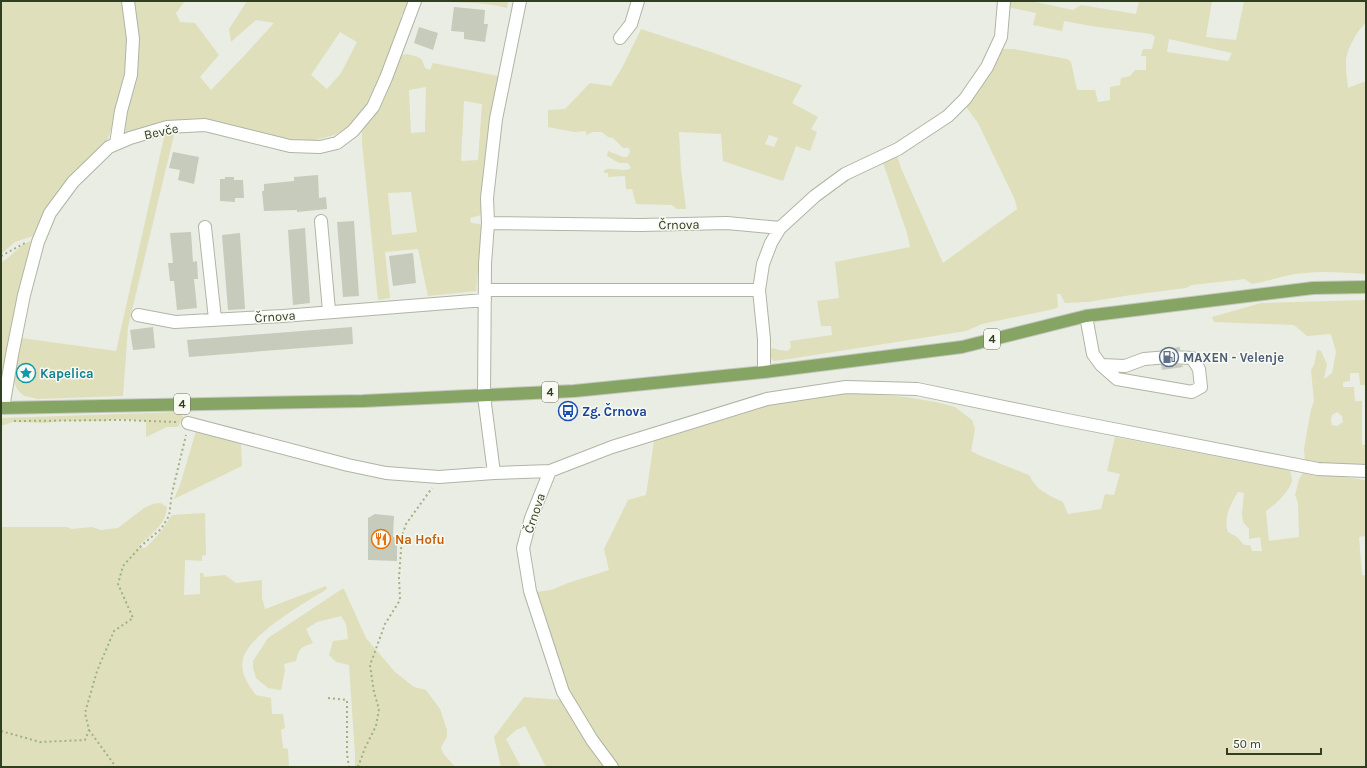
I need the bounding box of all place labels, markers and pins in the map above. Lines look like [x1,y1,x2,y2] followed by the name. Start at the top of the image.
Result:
[1158,346,1180,368] fuel station icon: MAXEN - Velenje
[1183,350,1284,365] place label: MAXEN - Velenje
[15,362,37,384] place icon: Kapelica
[40,366,94,381] place label: Kapelica
[557,400,579,422] bus stop icon: Zg. Črnova
[582,402,647,419] place label: Zg. Črnova
[370,528,392,550] restaurant icon: Na Hofu
[395,532,445,547] place label: Na Hofu

